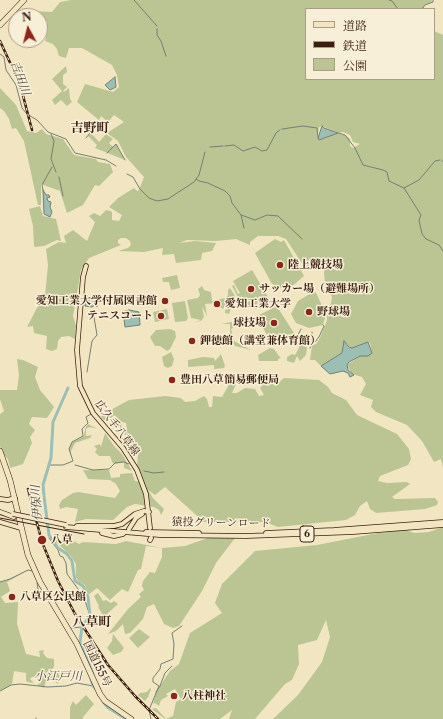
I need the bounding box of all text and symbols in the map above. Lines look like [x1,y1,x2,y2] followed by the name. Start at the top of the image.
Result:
[8,8,48,48] north arrow
[305,8,435,80] legend
[21,10,32,25] text: N
[343,18,367,33] text: 道路
[343,38,367,53] text: 鉄道
[343,58,367,73] text: 公園
[7,59,33,97] water label: 吉田川
[71,120,109,136] district label: 吉野町
[288,258,343,272] place label: 陸上競技場
[275,260,285,270] marker: 陸上競技場
[259,282,380,296] place label: サッカー場（避難場所）
[246,284,256,294] marker: サッカー場（避難場所）
[36,294,157,308] place label: 愛知工業大学付属図書館
[160,296,170,306] marker: 愛知工業大学付属図書館
[225,297,291,311] place label: 愛知工業大学
[212,299,222,309] marker: 愛知工業大学
[317,305,350,319] place label: 野球場
[304,307,314,317] marker: 野球場
[87,309,153,323] place label: テニスコート
[156,311,166,321] marker: テニスコート
[233,316,266,330] place label: 球技場
[269,318,279,328] marker: 球技場
[200,334,321,348] place label: 鉀徳館（講堂兼体育館）
[187,336,197,346] marker: 鉀徳館（講堂兼体育館）
[180,373,279,387] place label: 豊田八草簡易郵便局
[167,375,177,385] marker: 豊田八草簡易郵便局
[92,398,142,458] street label: 広久手八草線
[29,485,45,521] water label: 伊保川
[171,516,271,530] street label: 猿投グリーンロード
[300,526,314,542] road number: 6
[51,533,73,547] place label: 八草
[36,534,48,546] marker: 八草
[20,590,86,604] place label: 八草区公民館
[7,592,17,602] marker: 八草区公民館
[73,614,111,630] district label: 八草町
[80,639,114,689] street label: 国道155号
[34,670,82,684] water label: 小江戸川
[182,689,226,703] place label: 八柱神社
[169,691,179,701] marker: 八柱神社

